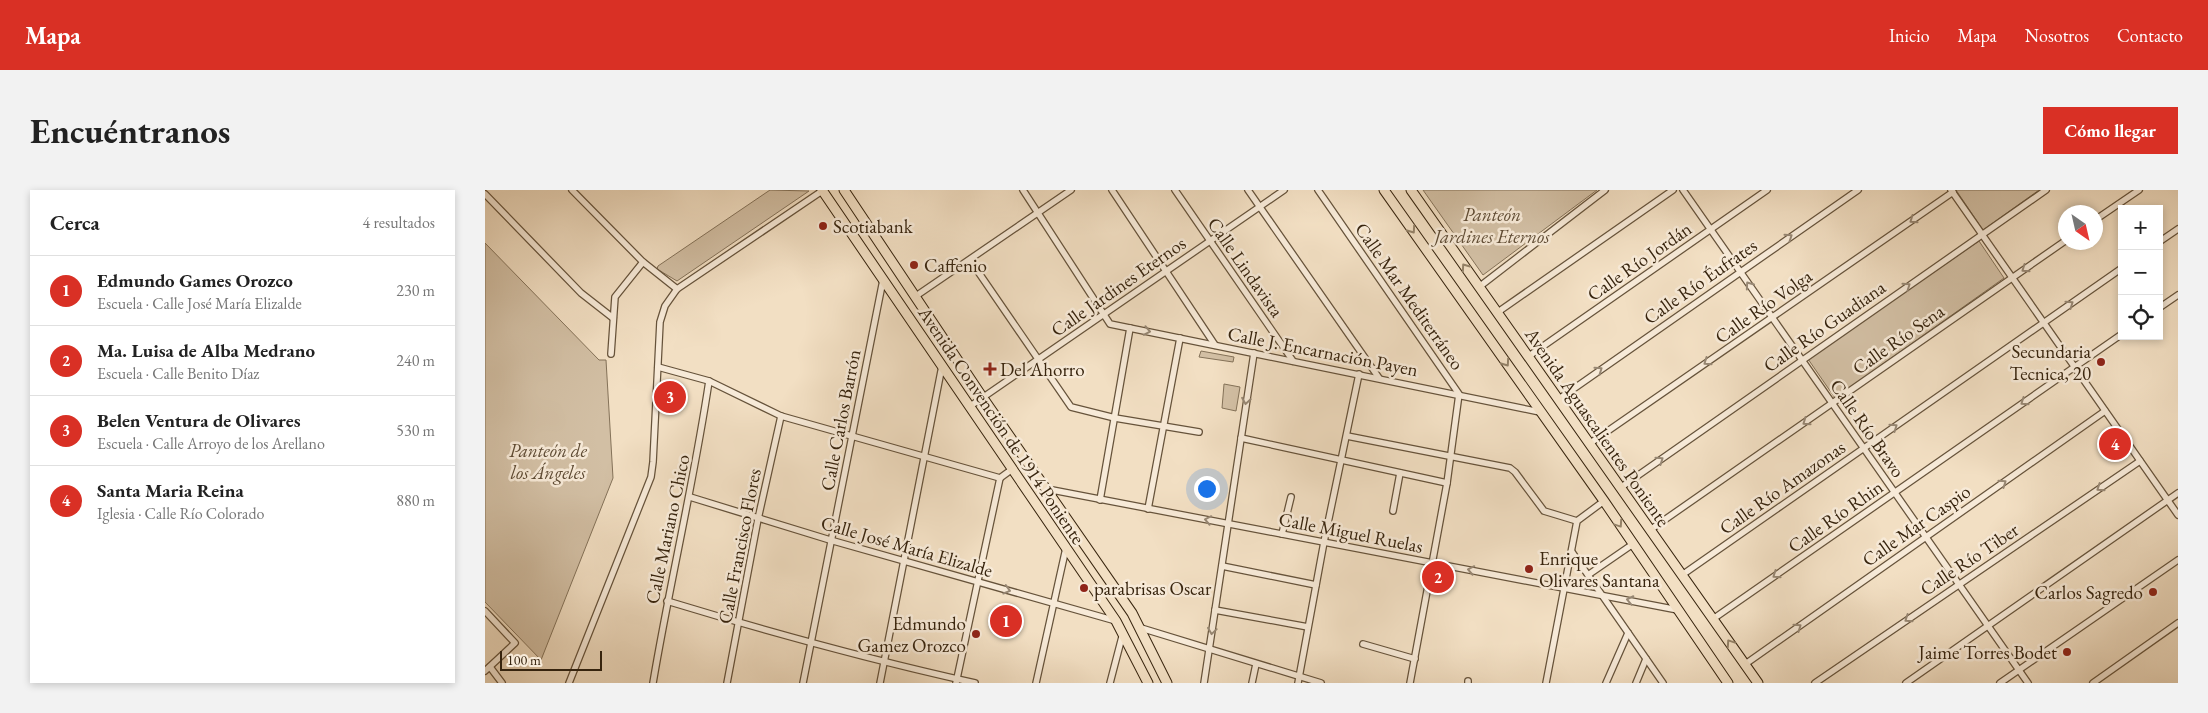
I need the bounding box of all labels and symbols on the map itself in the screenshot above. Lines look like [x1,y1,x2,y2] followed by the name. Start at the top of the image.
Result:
[1430,202,1550,249] park label: Panteón Jardines Eternos
[2058,205,2103,250] north arrow
[1202,212,1290,323] street label: Calle Lindavista
[833,214,914,239] place label: Scotiabank
[1909,214,1919,223] one-way arrow
[1582,216,1697,307] street label: Calle Río Jordán
[1349,218,1470,375] street label: Calle Mar Mediterráneo
[817,220,829,232] marker: Scotiabank
[1406,224,1415,234] one-way arrow
[1046,231,1191,342] street label: Calle Jardines Eternos
[1639,233,1762,330] street label: Calle Río Éufrates
[1784,234,1793,243] one-way arrow
[924,253,987,278] place label: Caffenio
[908,259,920,271] marker: Caffenio
[1462,263,1471,273] one-way arrow
[1710,263,1817,349] street label: Calle Río Volga
[2022,263,2031,272] one-way arrow
[1758,275,1891,378] street label: Calle Río Guadiana
[1746,281,1755,291] one-way arrow
[1902,283,1911,292] one-way arrow
[1847,298,1949,380] street label: Calle Río Sena
[912,301,1091,549] street label: Avenida Convención de 1914 Poniente
[2064,301,2074,310] one-way arrow
[1225,321,1420,382] street label: Calle J. Encarnación Payen
[1519,322,1676,532] street label: Avenida Aguascalientes Poniente
[1142,325,1151,336] one-way arrow
[2009,339,2091,386] place label: Secundaria Tecnica, 20
[815,347,866,493] street label: Calle Carlos Barrón
[1703,356,1713,365] one-way arrow
[2095,356,2107,368] marker: Secundaria Tecnica, 20
[1000,357,1085,382] place label: Del Ahorro
[1500,357,1509,366] one-way arrow
[984,363,996,375] marker: Del Ahorro
[1593,367,1603,376] one-way arrow
[1824,374,1911,482] street label: Calle Río Bravo
[654,378,686,416] pin: 3
[2021,396,2030,405] one-way arrow
[1242,397,1252,405] one-way arrow
[1802,416,1812,425] one-way arrow
[1888,424,1898,433] one-way arrow
[2099,425,2131,463] pin: 4
[1714,435,1850,540] street label: Calle Río Amazonas
[509,438,588,485] park label: Panteón de los Ángeles
[639,452,696,606] street label: Calle Mariano Chico
[1654,457,1664,466] one-way arrow
[712,466,767,626] street label: Calle Francisco Flores
[1783,474,1888,558] street label: Calle Río Rhin
[1194,476,1220,502] your location
[1857,479,1975,572] street label: Calle Mar Caspio
[1997,480,2007,489] one-way arrow
[2096,482,2106,491] one-way arrow
[1277,506,1425,559] street label: Calle Miguel Ruelas
[818,510,996,583] street label: Calle José María Elizalde
[1204,515,1212,526] one-way arrow
[1915,517,2024,602] street label: Calle Río Tiber
[1613,518,1622,528] one-way arrow
[1539,546,1660,593] place label: Enrique Olivares Santana
[1422,558,1454,596] pin: 2
[1523,563,1535,575] marker: Enrique Olivares Santana
[1466,566,1475,576] one-way arrow
[1773,569,1782,578] one-way arrow
[1094,576,1212,601] place label: parabrisas Oscar
[2034,580,2143,605] place label: Carlos Sagredo
[1078,582,1090,594] marker: parabrisas Oscar
[1002,585,1011,595] one-way arrow
[2147,586,2159,598] marker: Carlos Sagredo
[1626,595,1635,606] one-way arrow
[990,602,1022,640] pin: 1
[858,611,966,658] place label: Edmundo Gamez Orozco
[1904,613,1913,623] one-way arrow
[1793,624,1802,633] one-way arrow
[1207,627,1218,635] one-way arrow
[970,628,982,640] marker: Edmundo Gamez Orozco
[1726,639,1736,648] one-way arrow
[1917,640,2057,665] place label: Jaime Torres Bodet
[2061,646,2073,658] marker: Jaime Torres Bodet
[500,648,603,671] scale bar

